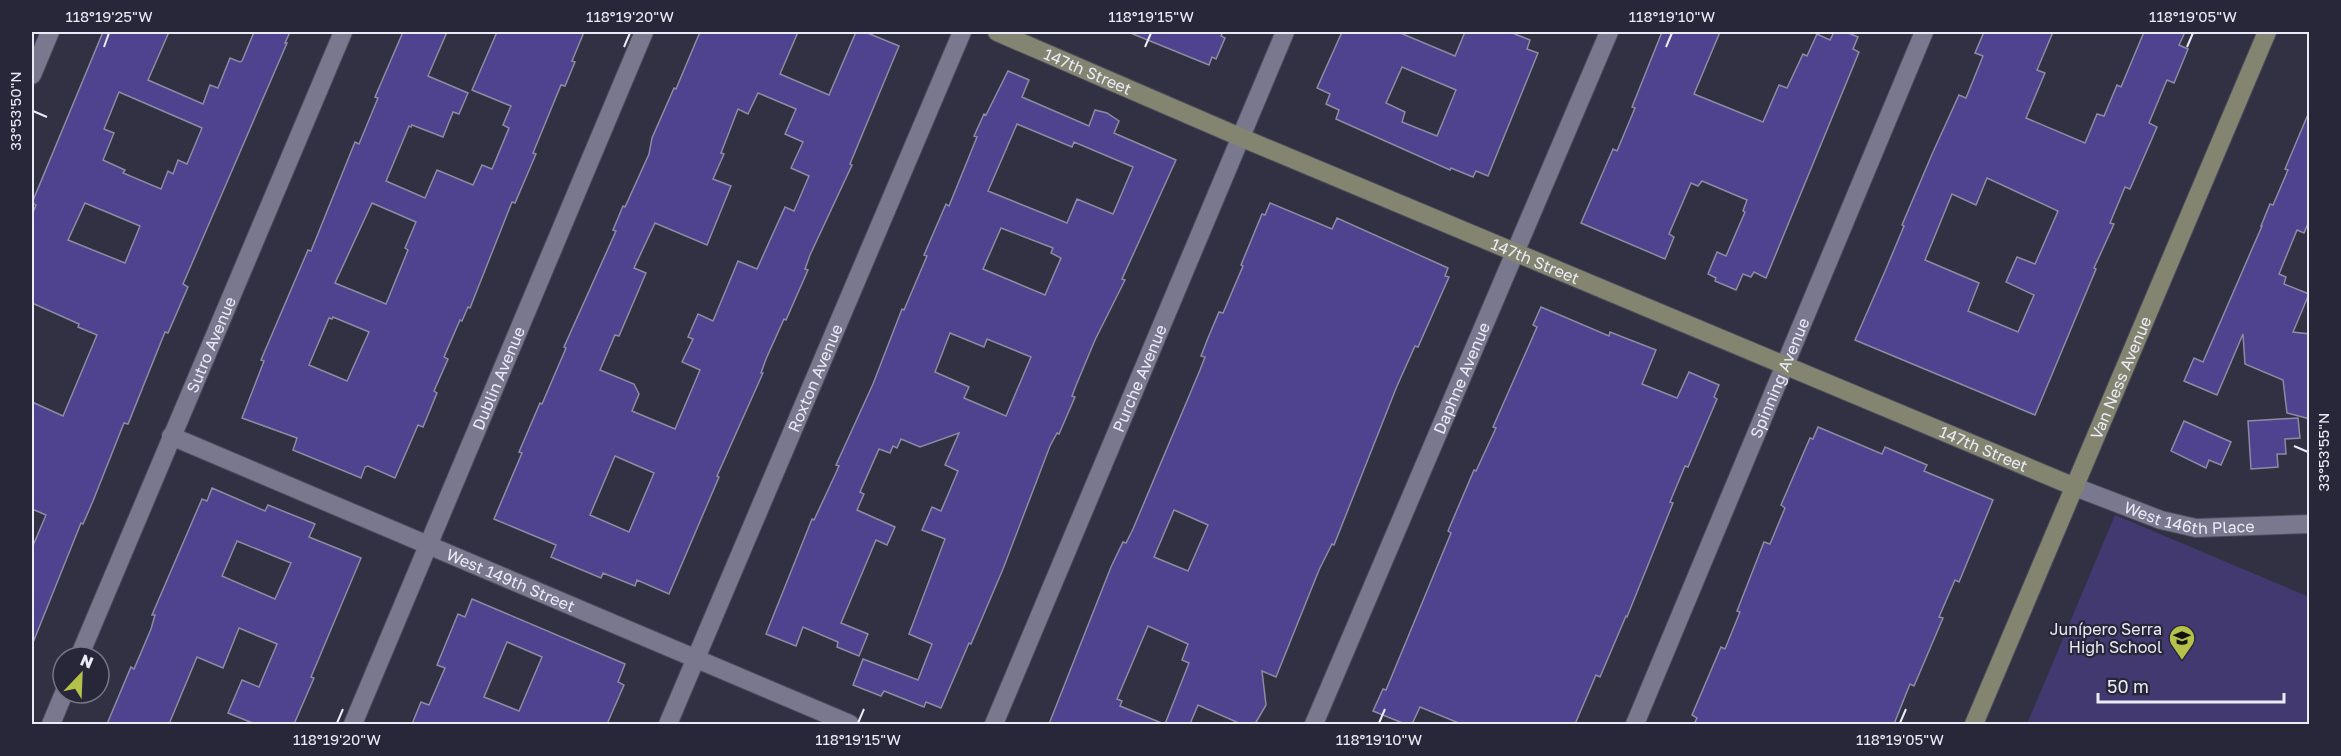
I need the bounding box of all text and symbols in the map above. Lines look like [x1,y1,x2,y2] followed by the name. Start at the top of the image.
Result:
[65,7,153,25] text: 118°19'25"W
[586,7,674,25] text: 118°19'20"W
[1108,7,1194,25] text: 118°19'15"W
[1629,7,1715,25] text: 118°19'10"W
[2149,7,2237,25] text: 118°19'05"W
[1041,44,1135,99] street label: 147th Street
[6,71,24,151] text: 33°53'50"N
[1488,233,1582,288] street label: 147th Street
[182,294,240,396] street label: Sutro Avenue
[2086,313,2155,442] street label: Van Ness Avenue
[1746,315,1814,441] street label: Spinning Avenue
[1429,319,1494,437] street label: Daphne Avenue
[783,321,847,435] street label: Roxton Avenue
[1108,322,1171,435] street label: Purche Avenue
[468,324,529,433] street label: Dublin Avenue
[2314,413,2332,491] text: 33°53'55"N
[1937,421,2031,476] street label: 147th Street
[2121,497,2255,538] street label: West 146th Place
[443,544,578,616] street label: West 149th Street
[2050,619,2162,657] place label: Junípero Serra High School
[2167,623,2197,661] school or university icon: Junípero Serra High School
[51,645,111,705] north arrow
[77,650,96,673] text: N
[2098,666,2284,704] scale bar
[2107,675,2149,697] text: 50 m
[293,730,381,748] text: 118°19'20"W
[815,730,901,748] text: 118°19'15"W
[1336,730,1422,748] text: 118°19'10"W
[1856,730,1944,748] text: 118°19'05"W

